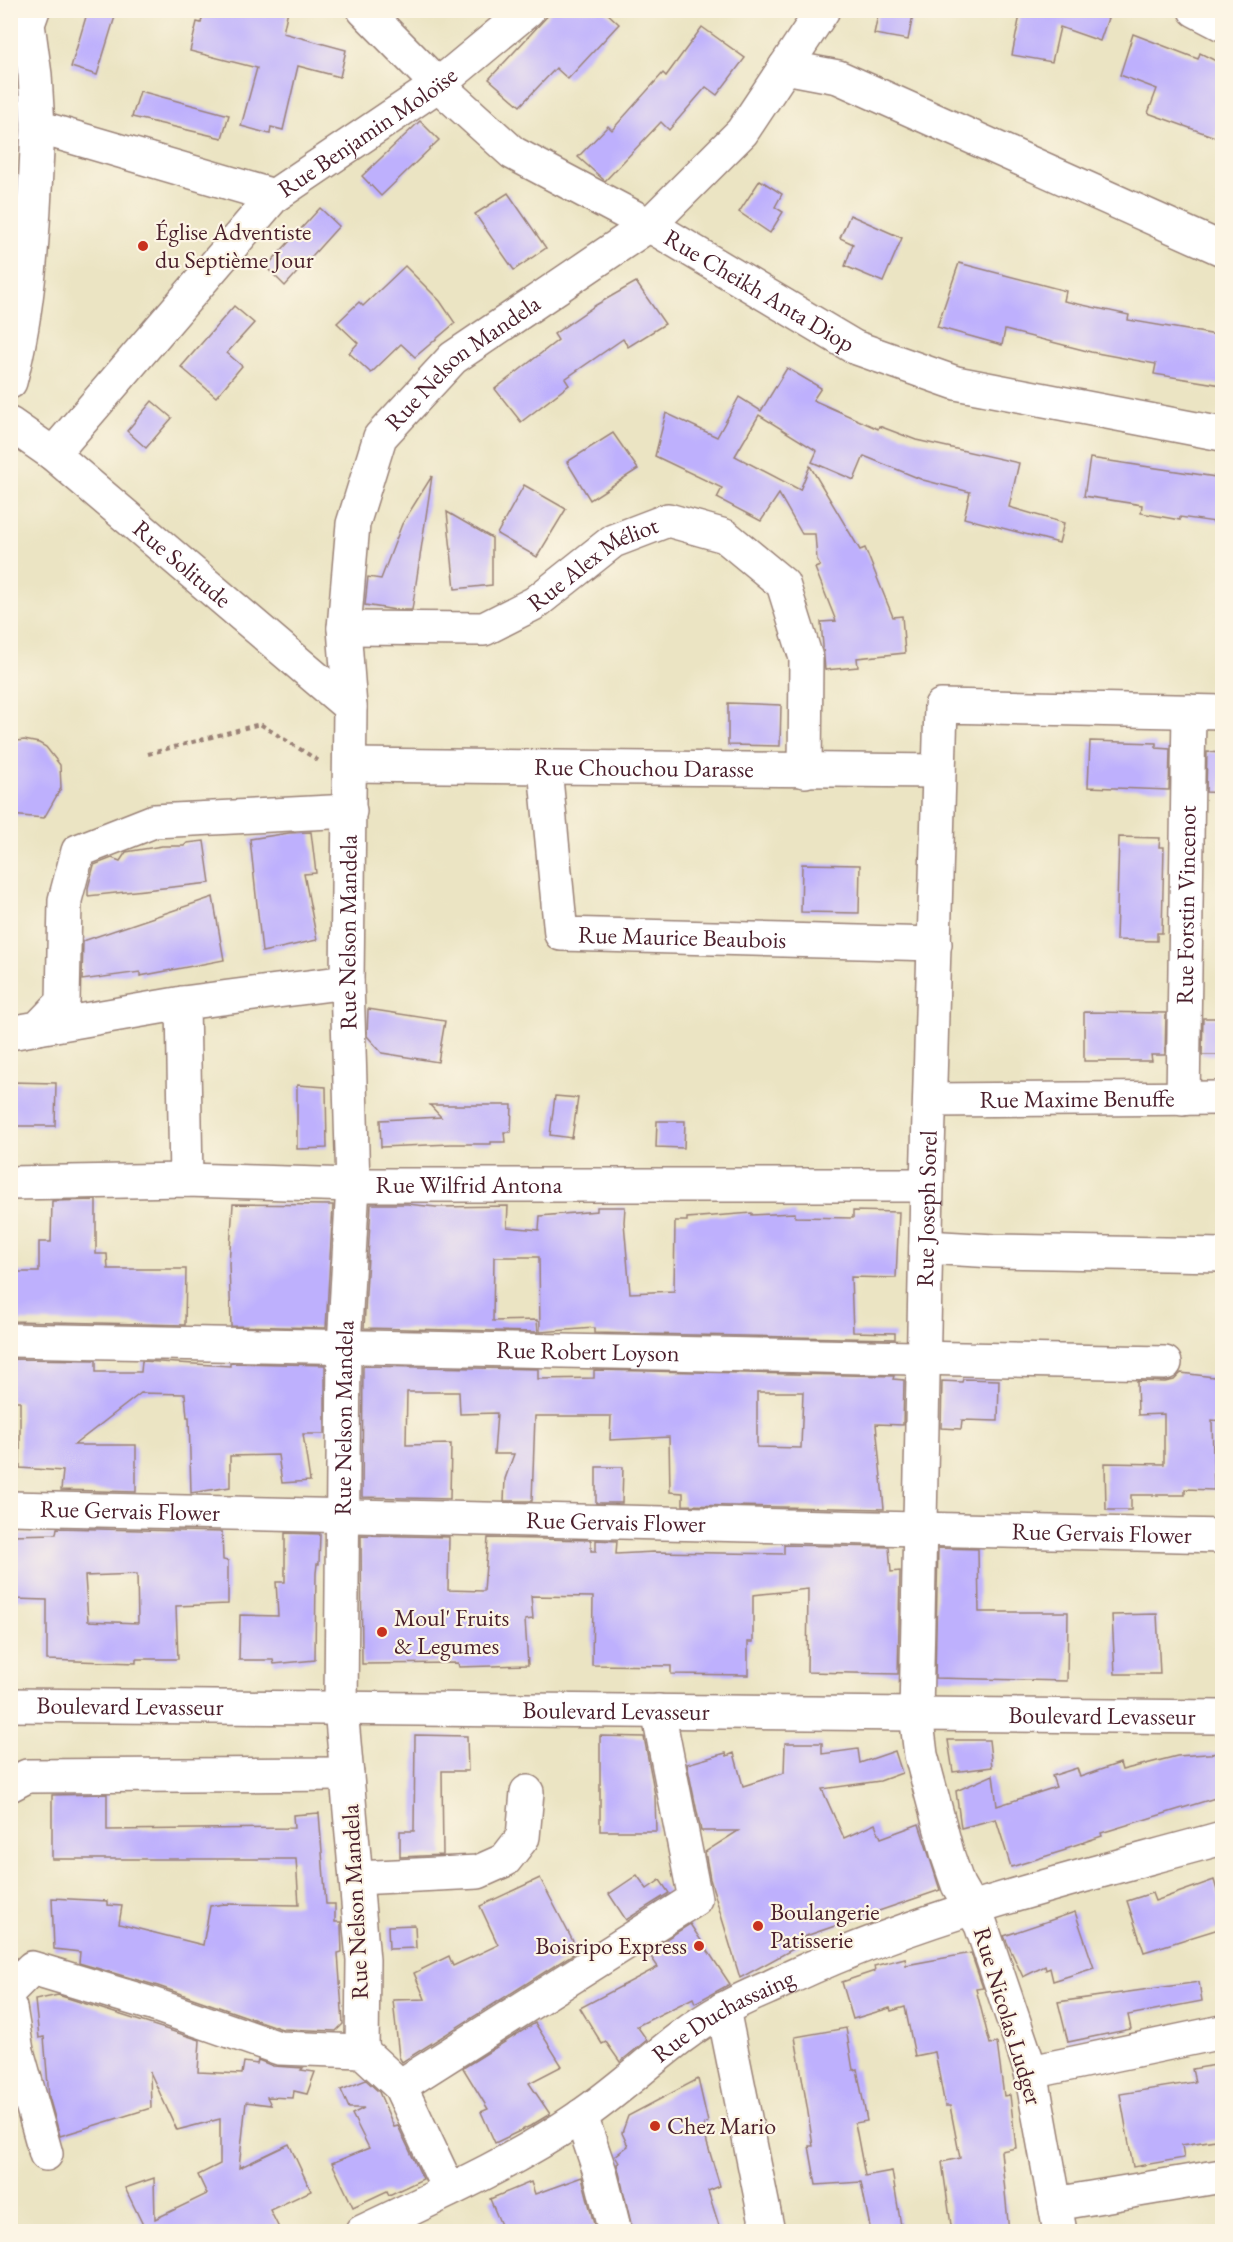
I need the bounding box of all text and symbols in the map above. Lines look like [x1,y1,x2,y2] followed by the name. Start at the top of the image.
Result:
[272,60,463,204] street label: Rue Benjamin Moloïse
[155,216,314,275] place label: Église Adventiste du Septième Jour
[659,222,861,359] street label: Rue Cheikh Anta Diop
[136,239,150,253] marker: Église Adventiste du Septième Jour
[378,287,546,437] street label: Rue Nelson Mandela
[521,509,663,618] street label: Rue Alex Méliot
[127,513,238,614] street label: Rue Solitude
[534,751,754,784] street label: Rue Chouchou Darasse
[1168,805,1203,1005] street label: Rue Forstin Vincenot
[331,834,364,1031] street label: Rue Nelson Mandela
[578,918,787,955] street label: Rue Maurice Beaubois
[979,1082,1175,1115] street label: Rue Maxime Benuffe
[909,1130,944,1287] street label: Rue Joseph Sorel
[376,1169,563,1200] street label: Rue Wilfrid Antona
[327,1319,360,1516] street label: Rue Nelson Mandela
[496,1334,680,1368] street label: Rue Robert Loyson
[40,1493,220,1528] street label: Rue Gervais Flower
[526,1504,706,1539] street label: Rue Gervais Flower
[1011,1515,1192,1550] street label: Rue Gervais Flower
[394,1602,509,1661] place label: Moul' Fruits & Legumes
[375,1625,389,1639] marker: Moul' Fruits & Legumes
[36,1689,224,1722] street label: Boulevard Levasseur
[522,1694,710,1727] street label: Boulevard Levasseur
[1008,1699,1196,1732] street label: Boulevard Levasseur
[334,1803,375,2000] street label: Rue Nelson Mandela
[770,1896,880,1955] place label: Boulangerie Patisserie
[751,1919,765,1933] marker: Boulangerie Patisserie
[967,1923,1050,2108] street label: Rue Nicolas Ludger
[535,1930,687,1961] place label: Boisripo Express
[692,1939,706,1953] marker: Boisripo Express
[645,1961,800,2069] street label: Rue Duchassaing
[667,2110,776,2141] place label: Chez Mario
[648,2119,662,2133] marker: Chez Mario

